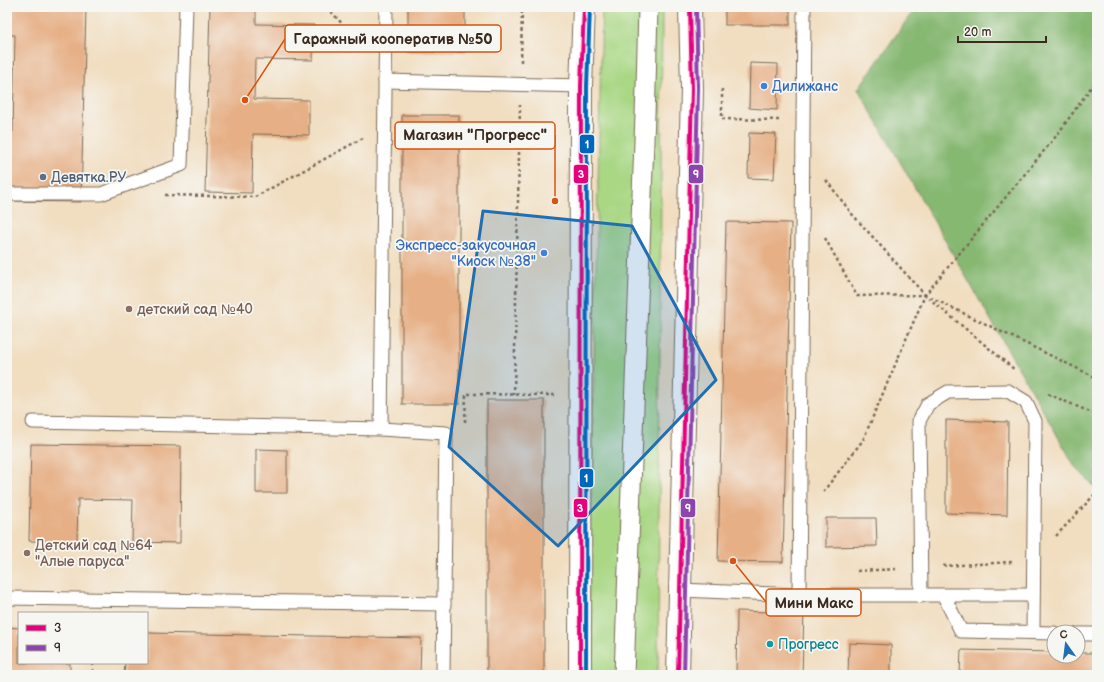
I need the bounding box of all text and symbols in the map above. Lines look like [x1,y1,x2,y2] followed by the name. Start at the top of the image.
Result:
[958,18,1046,44] scale bar
[285,25,501,52] callout: Гаражный кооператив №50
[964,25,991,40] text: 20 m
[293,30,493,49] text: Гаражный кооператив №50
[772,78,838,95] place label: Дилижанс
[759,81,769,91] marker: Дилижанс
[395,122,555,149] callout: Магазин "Прогресс"
[403,126,547,145] text: Магазин "Прогресс"
[579,134,595,154] line badge: 1
[585,138,589,151] text: 1
[573,164,589,184] line badge: 3
[688,164,704,184] line badge: 9
[578,168,585,181] text: 3
[693,168,699,181] text: 9
[51,169,127,186] place label: Девятка.РУ
[38,172,48,182] marker: Девятка.РУ
[395,237,536,270] place label: Экспресс-закусочная "Киоск №38"
[539,248,549,258] marker: Экспресс-закусочная "Киоск №38"
[137,301,253,318] place label: детский сад №40
[124,304,134,314] marker: детский сад №40
[579,468,594,488] line badge: 1
[584,472,588,485] text: 1
[573,498,588,518] line badge: 3
[680,498,696,518] line badge: 9
[577,502,584,515] text: 3
[685,502,691,515] text: 9
[35,537,153,570] place label: Детский сад №64 "Алые паруса"
[22,548,32,558] marker: Детский сад №64 "Алые паруса"
[766,589,861,616] callout: Мини Макс
[774,594,854,613] text: Мини Макс
[18,612,148,664] legend
[54,621,61,636] text: 3
[1046,624,1086,664] north arrow
[1058,627,1069,642] text: С
[778,636,839,653] place label: Прогресс
[765,639,775,649] marker: Прогресс
[54,641,61,656] text: 9

